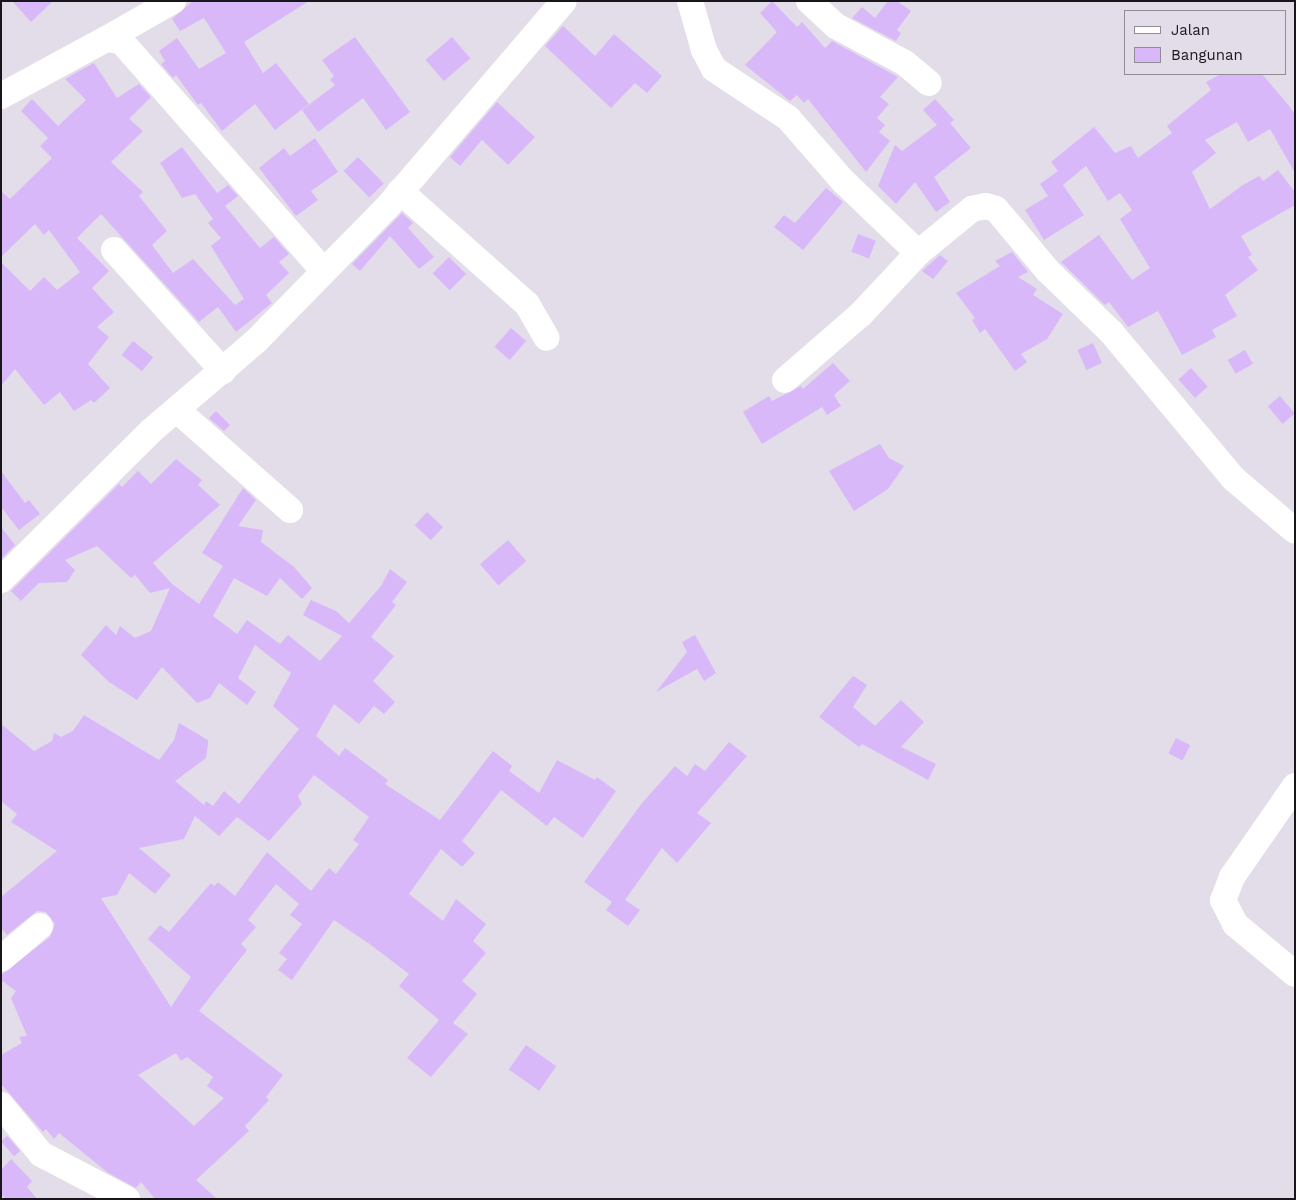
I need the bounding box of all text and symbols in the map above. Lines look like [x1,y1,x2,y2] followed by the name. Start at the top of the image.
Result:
[1124,10,1286,75] legend
[1171,21,1210,39] text: Jalan
[1171,46,1243,64] text: Bangunan

